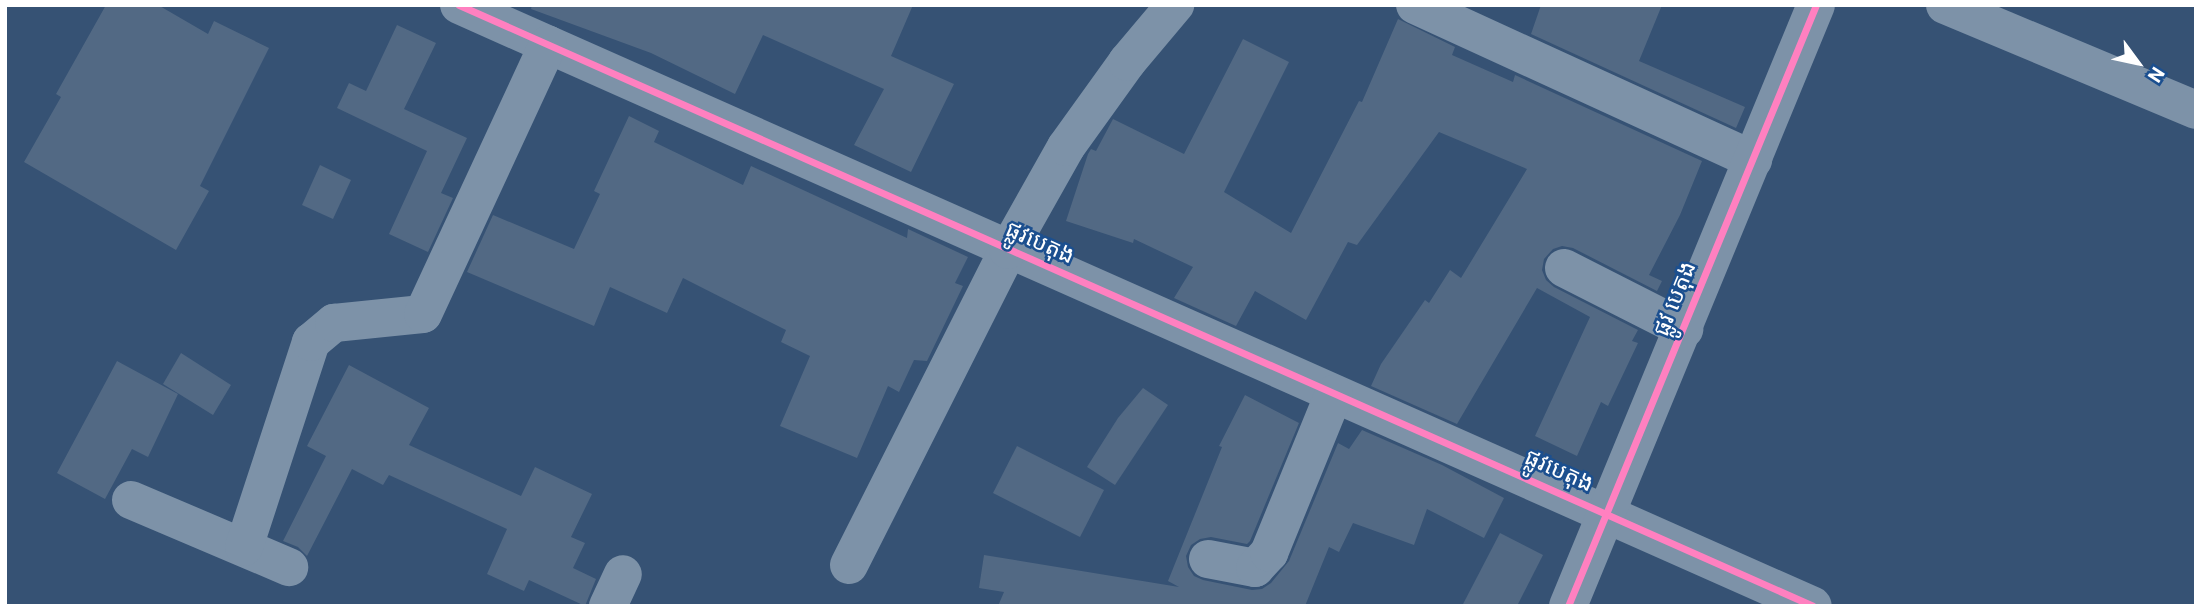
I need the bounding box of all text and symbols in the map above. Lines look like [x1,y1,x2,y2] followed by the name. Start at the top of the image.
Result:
[2103,28,2173,98] north arrow
[2143,63,2169,87] text: N
[1001,216,1079,270] street label: ផ្លូវបេតុង
[1648,258,1702,340] street label: ផ្លូវ បេតុង
[1520,444,1598,498] street label: ផ្លូវបេតុង

